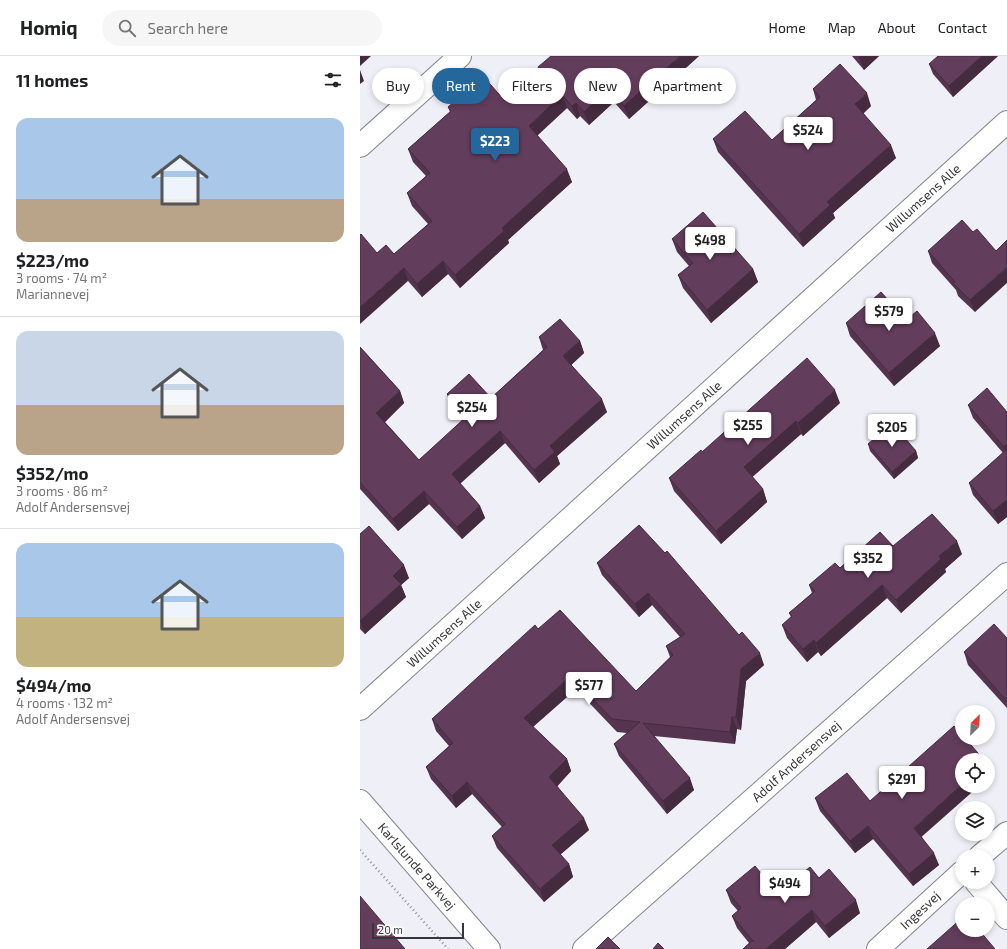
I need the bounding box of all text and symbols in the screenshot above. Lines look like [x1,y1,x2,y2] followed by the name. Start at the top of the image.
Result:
[102,10,382,46] search box
[20,16,78,39] text: Homiq
[116,17,138,39] icon: search
[148,19,228,37] text: Search here
[769,19,806,36] text: Home
[828,19,856,36] text: Map
[878,19,916,36] text: About
[938,19,987,36] text: Contact
[372,68,424,104] chip: Buy
[432,68,490,104] chip: Rent
[498,68,566,104] chip: Filters
[574,68,631,104] chip: New
[639,68,736,104] chip: Apartment
[322,69,344,91] icon: filters
[16,70,88,90] text: 11 homes
[784,117,832,151] pin: $524
[793,122,823,138] text: $524
[471,128,519,162] pin: $223
[480,133,510,149] text: $223
[144,144,216,216] icon: home
[882,160,964,236] street label: Willumsens Alle
[686,227,734,261] pin: $498
[694,232,726,248] text: $498
[16,250,89,270] text: $223/mo
[16,270,107,286] text: 3 rooms · 74 m²
[16,286,89,302] text: Mariannevej
[865,298,913,332] pin: $579
[874,303,904,319] text: $579
[144,357,216,429] icon: home
[643,377,725,453] street label: Willumsens Alle
[448,394,496,428] pin: $254
[457,399,487,415] text: $254
[724,412,772,446] pin: $255
[868,414,916,448] pin: $205
[733,417,763,433] text: $255
[877,419,907,435] text: $205
[16,463,89,483] text: $352/mo
[16,483,108,499] text: 3 rooms · 86 m²
[16,499,130,515] text: Adolf Andersensvej
[844,545,892,579] pin: $352
[853,550,883,566] text: $352
[144,569,216,641] icon: home
[403,595,485,671] street label: Willumsens Alle
[565,672,613,706] pin: $577
[16,675,91,695] text: $494/mo
[575,677,603,693] text: $577
[16,695,113,711] text: 4 rooms · 132 m²
[955,705,995,745] north arrow
[955,705,995,937] map controls
[16,711,130,727] text: Adolf Andersensvej
[748,717,844,805] street label: Adolf Andersensvej
[955,753,995,793] button: locate
[878,766,926,800] pin: $291
[888,771,916,787] text: $291
[955,801,995,841] button: layers
[375,819,459,913] street label: Karlslunde Parkvej
[955,849,995,889] button: +
[761,870,809,904] pin: $494
[769,875,801,891] text: $494
[897,888,943,932] street label: Ingesvej
[955,897,995,937] button: −
[372,921,464,940] scale bar
[378,923,403,936] text: 20 m

